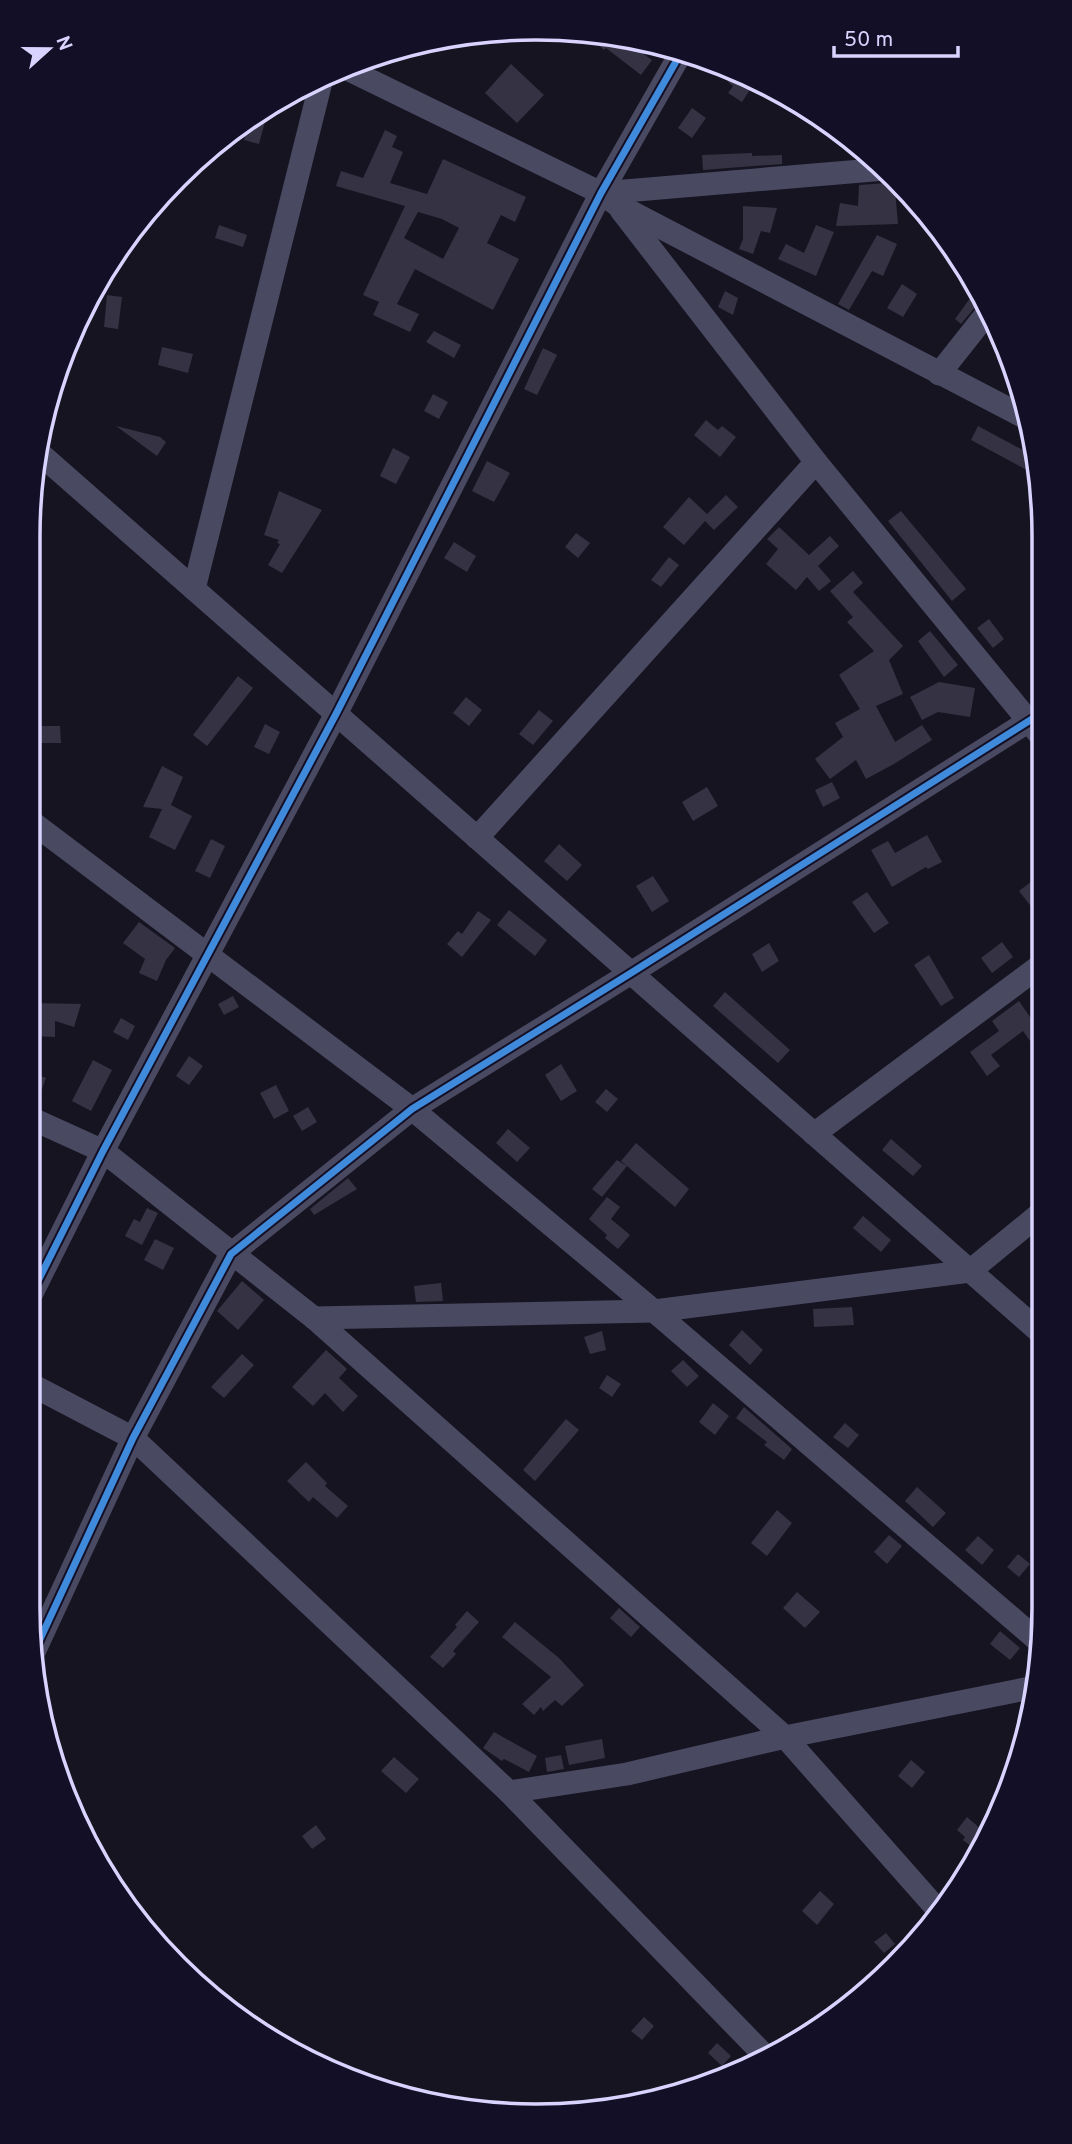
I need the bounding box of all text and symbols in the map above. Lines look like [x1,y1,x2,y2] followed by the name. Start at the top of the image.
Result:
[14,14,84,84] north arrow
[834,14,958,58] scale bar
[844,27,893,54] text: 50 m
[49,33,77,54] text: N

